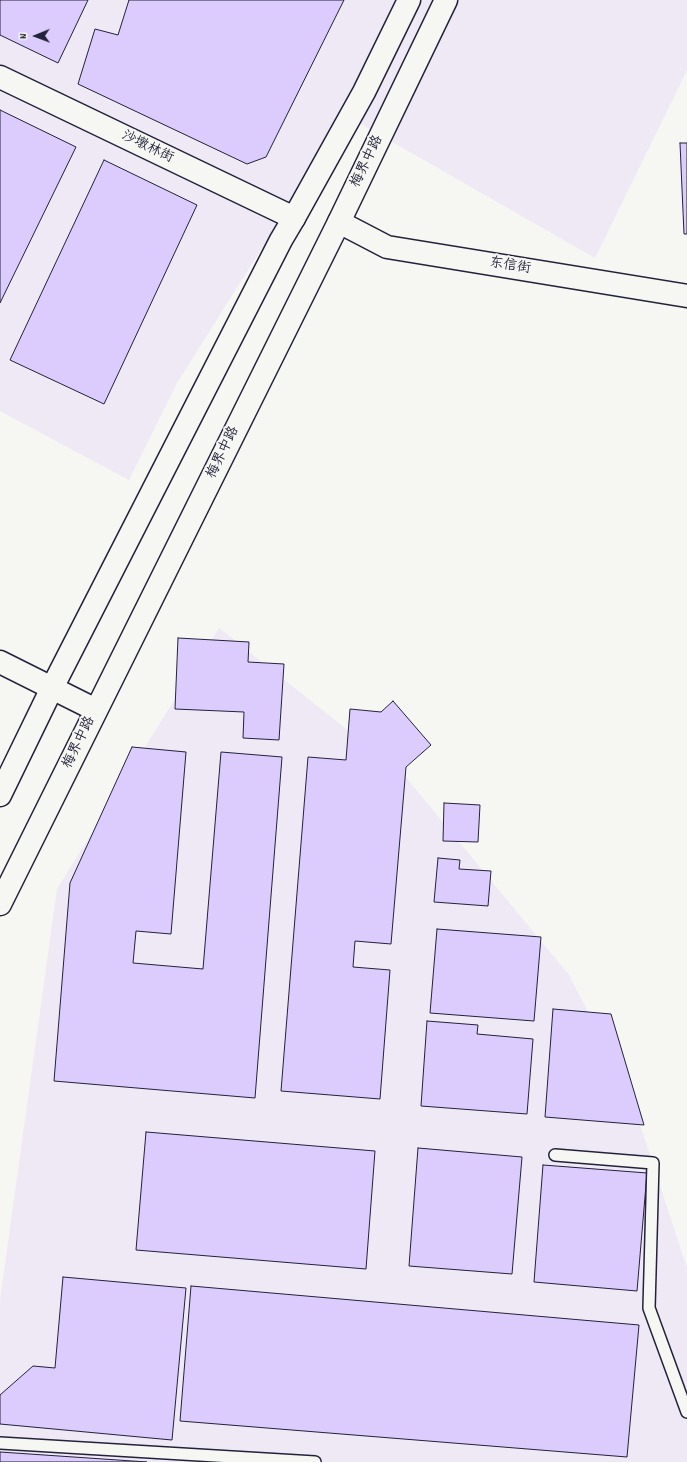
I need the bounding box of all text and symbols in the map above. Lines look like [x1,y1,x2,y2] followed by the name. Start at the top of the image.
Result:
[16,16,56,56] north arrow
[16,33,32,39] text: N
[118,128,176,168] street label: 沙墩林街
[348,133,388,191] street label: 梅界中路
[488,255,532,279] street label: 东信街
[204,424,244,482] street label: 梅界中路
[60,714,100,772] street label: 梅界中路

